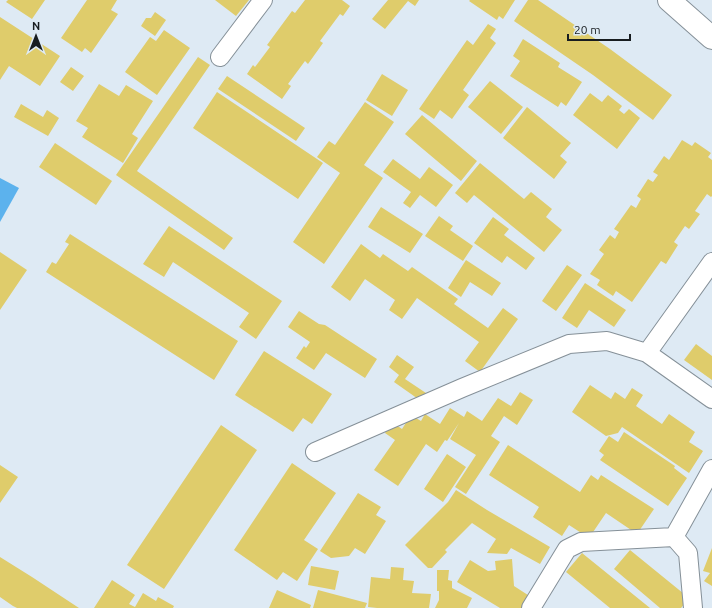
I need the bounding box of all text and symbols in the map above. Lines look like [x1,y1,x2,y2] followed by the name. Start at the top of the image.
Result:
[16,16,56,56] north arrow
[568,16,630,42] scale bar
[32,20,40,32] text: N
[574,23,601,36] text: 20 m

